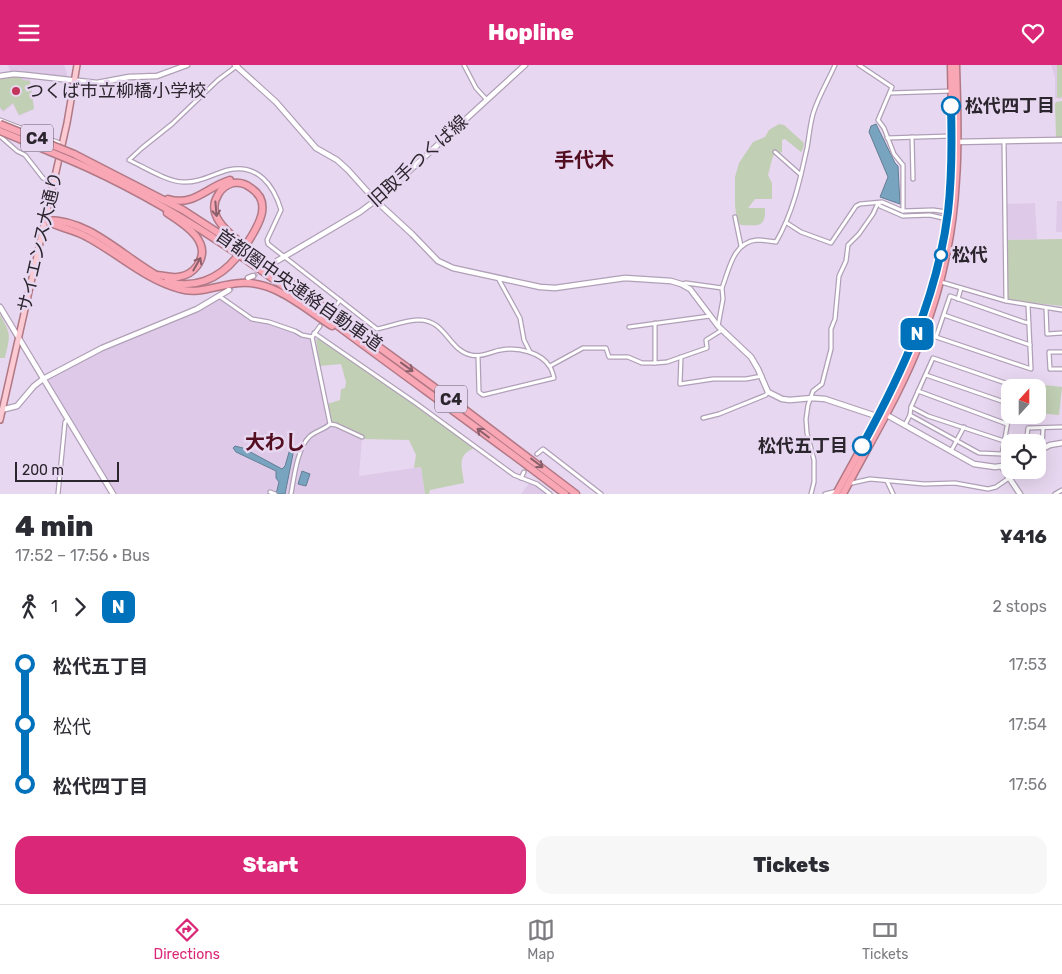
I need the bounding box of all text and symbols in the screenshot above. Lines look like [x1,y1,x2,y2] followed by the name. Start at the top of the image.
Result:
[15,19,43,47] icon: menu
[488,19,574,46] text: Hopline
[1019,19,1047,47] icon: heart
[26,80,206,102] place label: つくば市立柳橋小学校
[10,85,22,97] marker: つくば市立柳橋小学校
[965,95,1055,117] place label: 松代四丁目
[941,96,961,116] marker: 松代四丁目
[364,111,472,211] street label: 旧取手つくば線
[21,124,53,151] road number: C4
[554,148,614,172] district label: 手代木
[13,170,67,314] street label: サイエンス大通り
[212,200,221,216] one-way arrow
[212,224,386,356] street label: 首都圏中央連絡自動車道
[952,244,988,266] place label: 松代
[934,248,948,262] marker: 松代
[192,256,202,271] one-way arrow
[901,318,933,350] line badge: N
[911,323,923,345] text: N
[400,361,413,372] one-way arrow
[1001,379,1046,424] north arrow
[1001,379,1046,479] map controls
[435,385,467,413] road number: C4
[476,428,490,438] one-way arrow
[245,430,305,454] district label: 大わし
[1001,434,1046,479] button: locate
[758,435,848,457] place label: 松代五丁目
[852,436,872,456] marker: 松代五丁目
[530,458,543,469] one-way arrow
[15,459,119,482] scale bar
[22,462,64,479] text: 200 m
[15,510,93,543] text: 4 min
[1000,525,1047,548] text: ¥416
[15,546,150,565] text: 17:52 – 17:56 · Bus
[15,593,43,621] icon: walk
[66,593,94,621] icon: forward
[112,596,125,618] text: N
[51,597,58,616] text: 1
[992,597,1047,616] text: 2 stops
[53,655,148,678] text: 松代五丁目
[1009,655,1047,674] text: 17:53
[53,715,91,738] text: 松代
[1008,715,1047,734] text: 17:54
[53,775,148,798] text: 松代四丁目
[1009,775,1047,794] text: 17:56
[15,836,526,894] button: Start
[536,836,1047,894] button: Tickets
[154,916,220,963] tab: Directions
[527,916,555,963] tab: Map
[862,916,908,963] tab: Tickets

